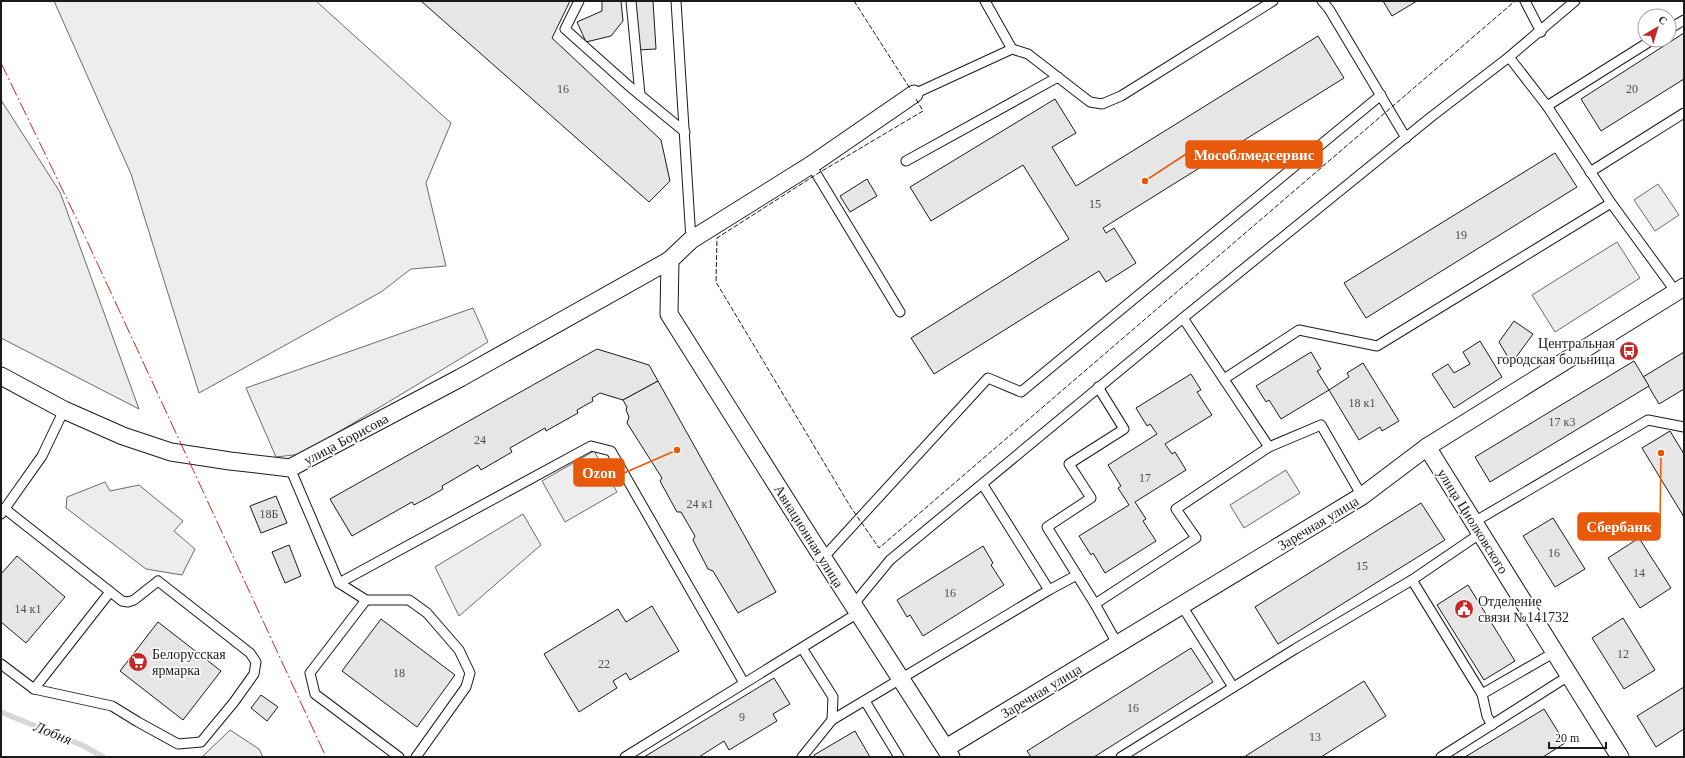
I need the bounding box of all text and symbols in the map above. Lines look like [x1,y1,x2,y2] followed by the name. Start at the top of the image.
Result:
[1637,8,1677,48] north arrow
[1656,13,1670,27] text: С
[557,82,569,96] house number: 16
[1626,82,1638,96] house number: 20
[1186,141,1322,168] callout: Мособлмедсервис
[1194,147,1315,163] text: Мособлмедсервис
[1089,197,1101,211] house number: 15
[1455,228,1467,242] house number: 19
[1497,336,1616,367] place label: Центральная городская больница
[1618,340,1640,362] bus stop icon: Центральная городская больница
[1349,396,1375,410] house number: 18 к1
[301,411,392,468] street label: улица Борисова
[1549,415,1575,429] house number: 17 к3
[474,433,486,447] house number: 24
[574,459,624,486] callout: Ozon
[582,465,617,481] text: Ozon
[1434,466,1511,576] street label: улица Циолковского
[1139,471,1151,485] house number: 17
[771,482,847,591] street label: Авиационная улица
[1275,493,1362,553] street label: Заречная улица
[687,497,713,511] house number: 24 к1
[260,507,279,521] house number: 18Б
[1578,513,1660,540] callout: Сбербанк
[1586,519,1652,535] text: Сбербанк
[1548,546,1560,560] house number: 16
[1356,559,1368,573] house number: 15
[1633,566,1645,580] house number: 14
[944,586,956,600] house number: 16
[1478,594,1569,625] place label: Отделение связи №141732
[1453,598,1475,620] public building icon: Отделение связи №141732
[15,602,41,616] house number: 14 к1
[152,647,226,678] place label: Белорусская ярмарка
[1617,647,1629,661] house number: 12
[127,651,149,673] supermarket icon: Белорусская ярмарка
[598,657,610,671] house number: 22
[998,661,1085,721] street label: Заречная улица
[393,666,405,680] house number: 18
[1127,701,1139,715] house number: 16
[739,710,745,724] house number: 9
[31,718,74,748] water label: Лобня
[1549,724,1606,750] scale bar
[1309,730,1321,744] house number: 13
[1555,731,1580,745] text: 20 m

